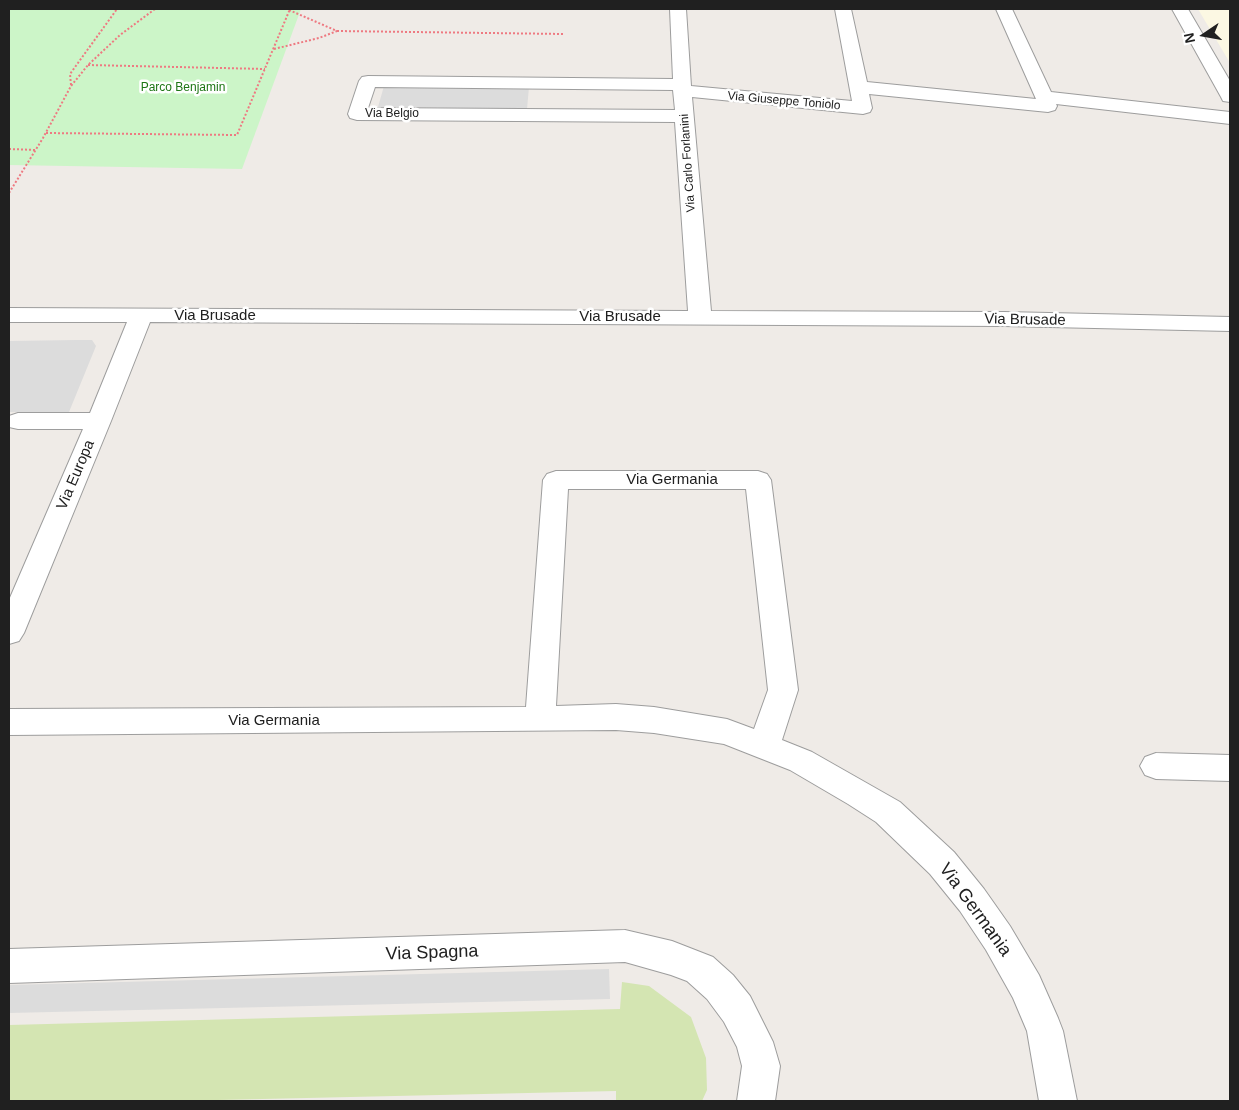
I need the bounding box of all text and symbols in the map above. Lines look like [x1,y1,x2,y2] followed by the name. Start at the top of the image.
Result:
[1179,10,1229,60] north arrow
[1180,32,1198,45] text: N
[141,81,225,95] park label: Parco Benjamin
[727,89,841,113] street label: Via Giuseppe Toniolo
[365,107,419,121] street label: Via Belgio
[677,113,699,213] street label: Via Carlo Forlanini
[174,307,256,325] street label: Via Brusade
[579,308,661,326] street label: Via Brusade
[984,310,1066,330] street label: Via Brusade
[53,437,99,513] street label: Via Europa
[626,471,718,489] street label: Via Germania
[228,712,320,730] street label: Via Germania
[934,859,1016,961] street label: Via Germania
[385,941,479,965] street label: Via Spagna

